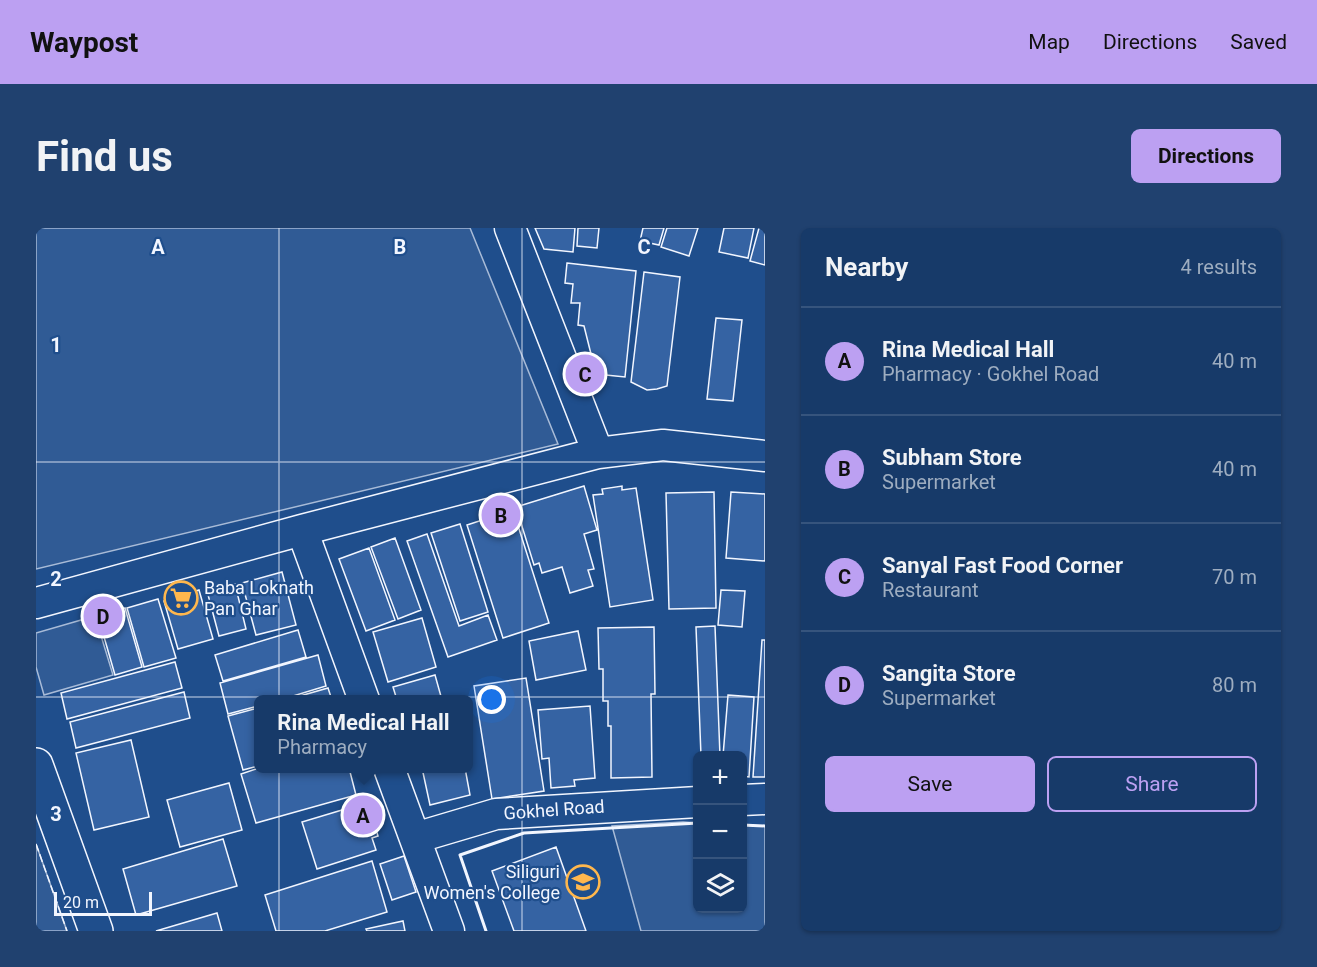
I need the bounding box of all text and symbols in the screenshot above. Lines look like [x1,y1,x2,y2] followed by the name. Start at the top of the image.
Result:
[30,26,138,59] text: Waypost
[1028,30,1070,54] text: Map
[1103,30,1197,54] text: Directions
[1230,30,1287,54] text: Saved
[1131,129,1281,183] button: Directions
[36,132,173,181] text: Find us
[151,235,165,259] text: A
[394,235,406,259] text: B
[637,235,651,259] text: C
[825,252,908,282] text: Nearby
[1181,255,1257,279] text: 4 results
[50,333,62,357] text: 1
[882,337,1054,362] text: Rina Medical Hall
[838,349,851,373] text: A
[1212,349,1257,373] text: 40 m
[566,352,604,396] pin: C
[882,362,1099,386] text: Pharmacy · Gokhel Road
[882,445,1022,470] text: Subham Store
[838,457,851,481] text: B
[1212,457,1257,481] text: 40 m
[882,470,996,494] text: Supermarket
[482,492,520,538] pin: B
[882,553,1123,578] text: Sanyal Fast Food Corner
[838,565,851,589] text: C
[1212,565,1257,589] text: 70 m
[50,567,62,591] text: 2
[204,577,314,619] place label: Baba Loknath Pan Ghar
[882,578,979,602] text: Restaurant
[163,580,199,616] supermarket icon: Baba Loknath Pan Ghar
[84,594,122,638] pin: D
[882,661,1016,686] text: Sangita Store
[838,673,851,697] text: D
[1212,673,1257,697] text: 80 m
[477,685,506,714] your location
[882,686,996,710] text: Supermarket
[254,695,473,773] popup
[277,710,450,735] text: Rina Medical Hall
[277,735,367,759] text: Pharmacy
[693,751,747,913] map controls
[693,751,747,805] button: +
[825,756,1035,812] button: Save
[1047,756,1257,812] button: Share
[344,792,382,838] pin: A
[503,795,605,824] street label: Gokhel Road
[50,802,62,826] text: 3
[693,805,747,859] button: −
[693,859,747,913] button: layers
[424,861,560,903] place label: Siliguri Women's College
[565,864,601,900] school or university icon: Siliguri Women's College
[54,889,152,916] scale bar
[63,893,99,912] text: 20 m

